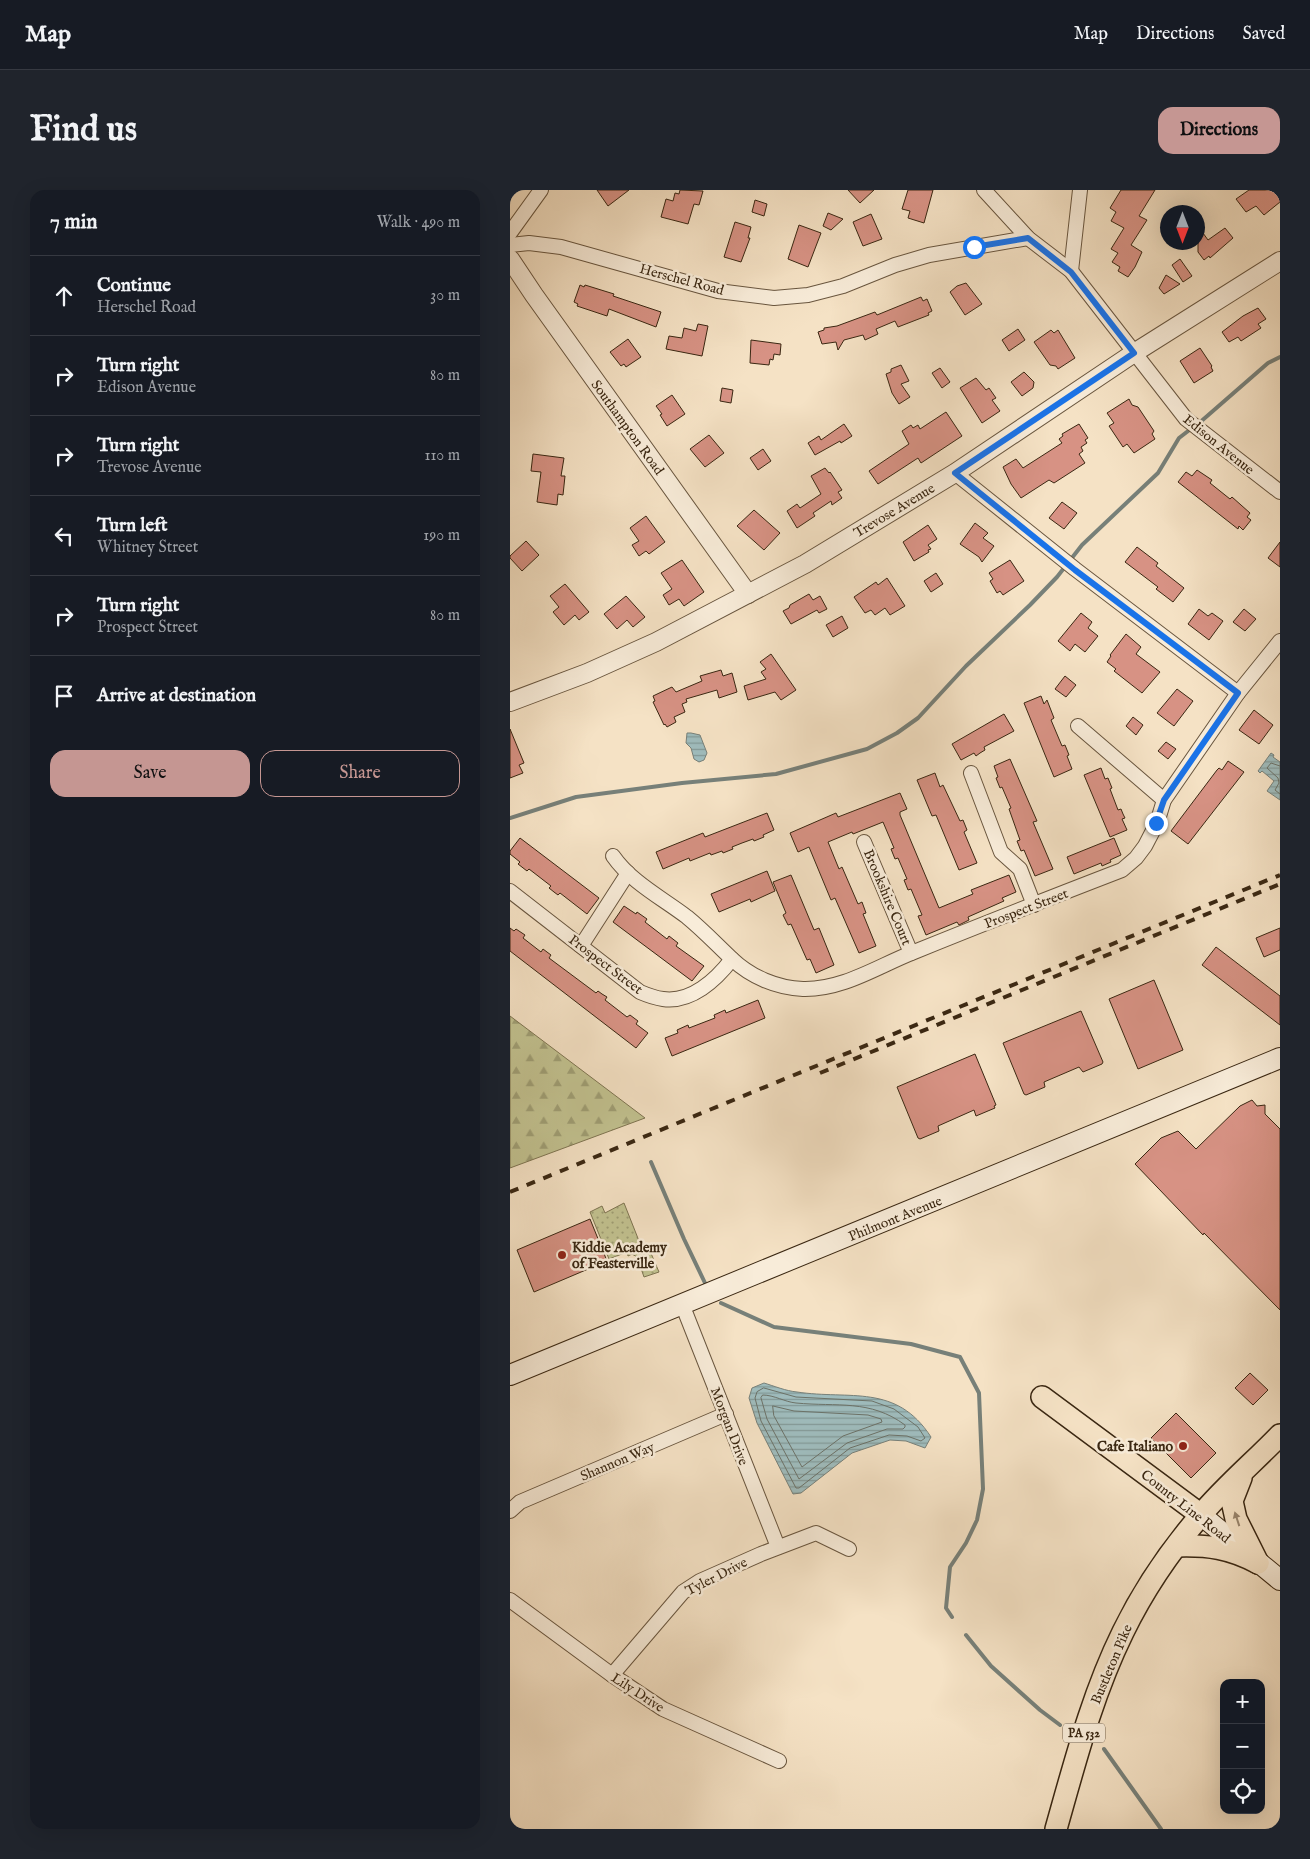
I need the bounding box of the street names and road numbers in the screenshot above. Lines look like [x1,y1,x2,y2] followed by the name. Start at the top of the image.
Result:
[638,260,726,300] street label: Herschel Road
[587,377,668,479] street label: Southampton Road
[1179,411,1258,479] street label: Edison Avenue
[851,479,939,542] street label: Trevose Avenue
[859,847,915,948] street label: Brookshire Court
[982,885,1071,933] street label: Prospect Street
[565,931,646,999] street label: Prospect Street
[846,1192,945,1246] street label: Philmont Avenue
[706,1385,752,1469] street label: Morgan Drive
[578,1438,657,1486] street label: Shannon Way
[1137,1466,1234,1548] street label: County Line Road
[682,1553,751,1600] street label: Tyler Drive
[1087,1621,1137,1707] street label: Bustleton Pike
[607,1669,668,1717] street label: Lily Drive
[1063,1724,1105,1742] road number: PA 532

